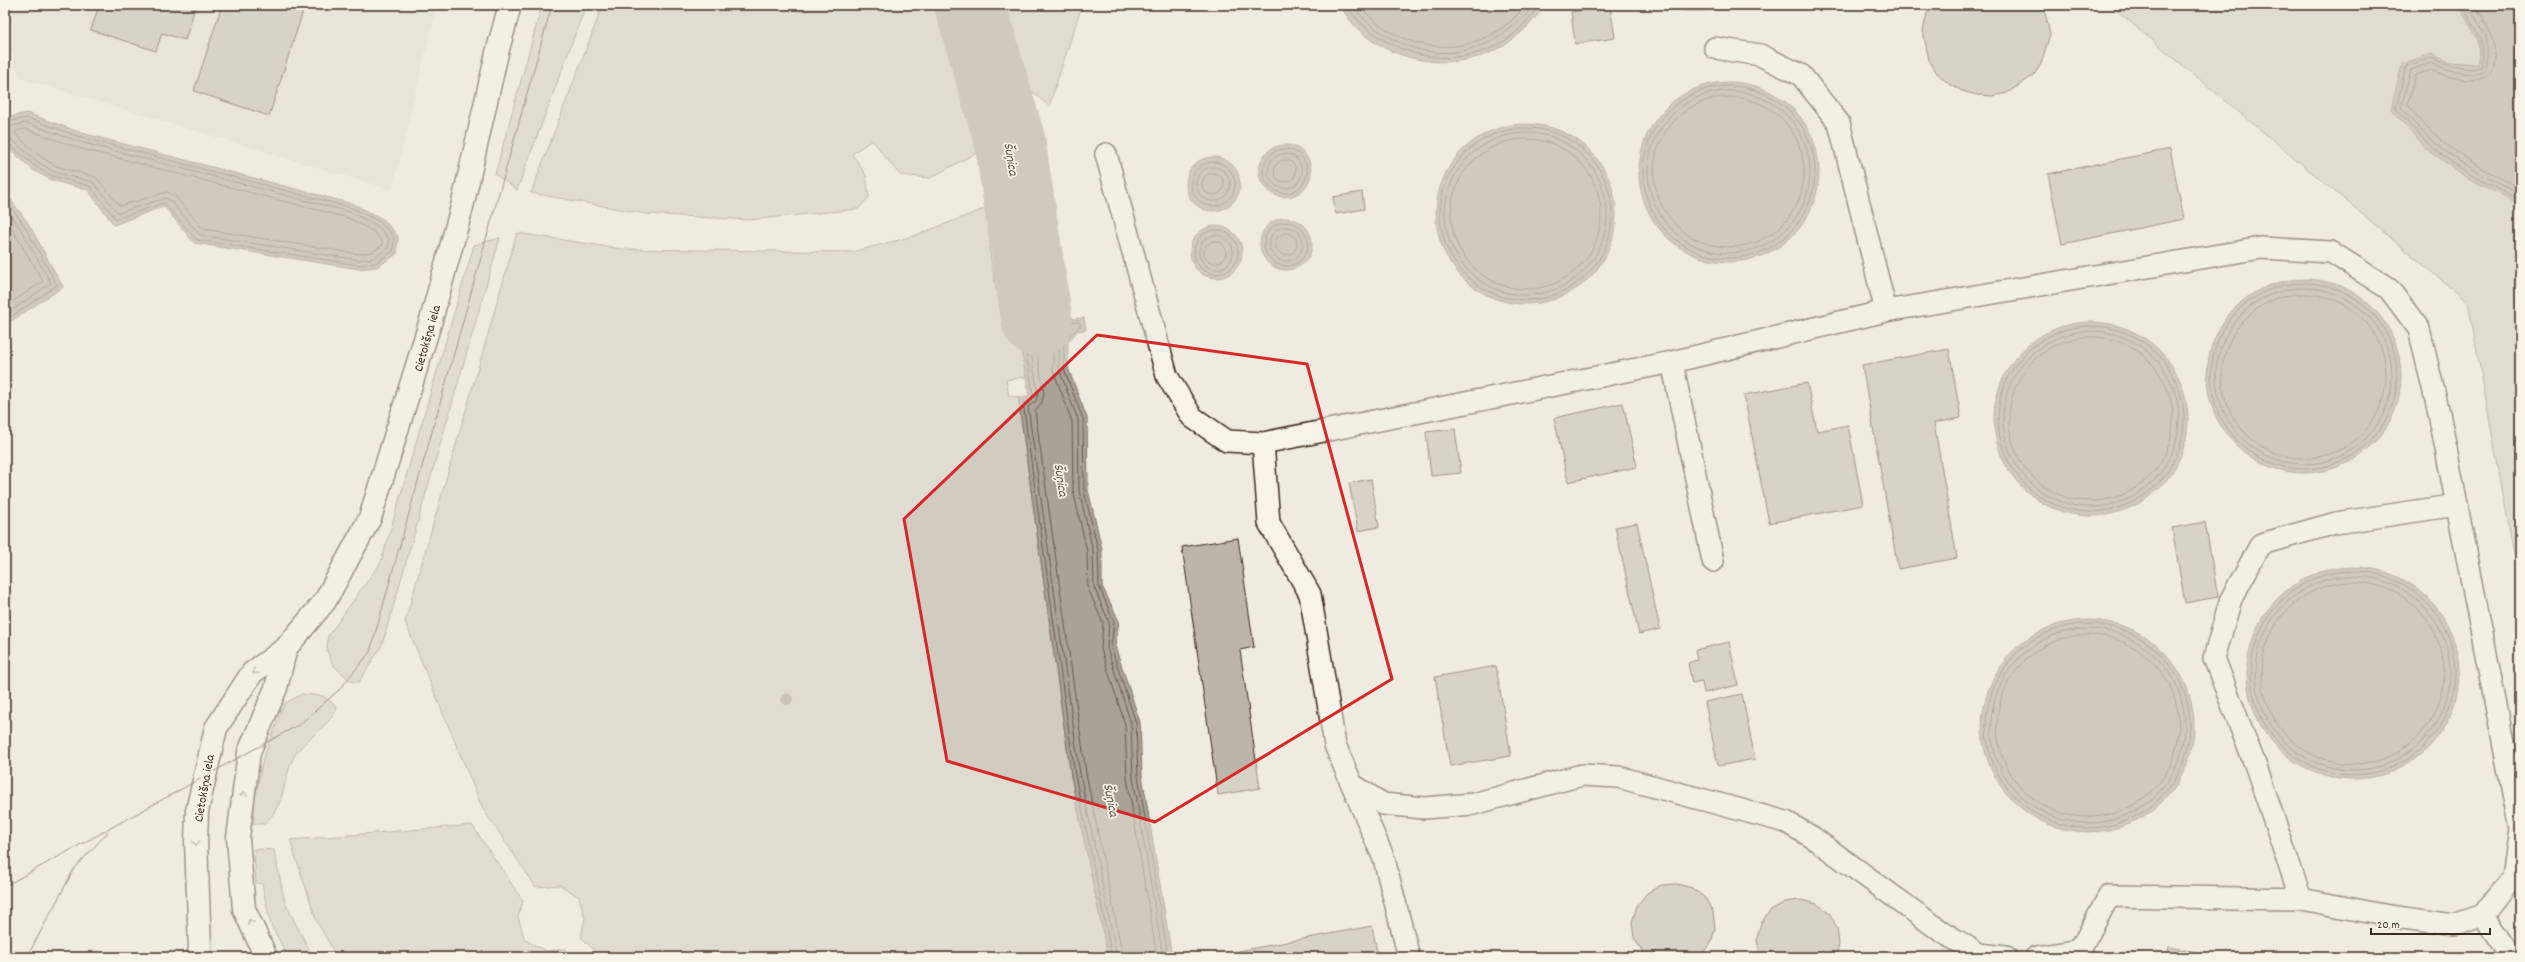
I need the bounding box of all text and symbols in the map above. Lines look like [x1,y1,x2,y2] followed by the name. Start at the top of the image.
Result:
[997,141,1023,179] water label: Šuņica
[410,302,447,374] street label: Cietokšņa iela
[1048,462,1073,500] water label: Šuņica
[252,667,260,674] one-way arrow
[190,752,221,824] street label: Cietokšņa iela
[1097,782,1123,820] water label: Šuņica
[239,791,248,797] one-way arrow
[192,840,200,846] one-way arrow
[2371,910,2490,936] scale bar
[2377,917,2400,934] text: 20 m
[247,918,255,926] one-way arrow

